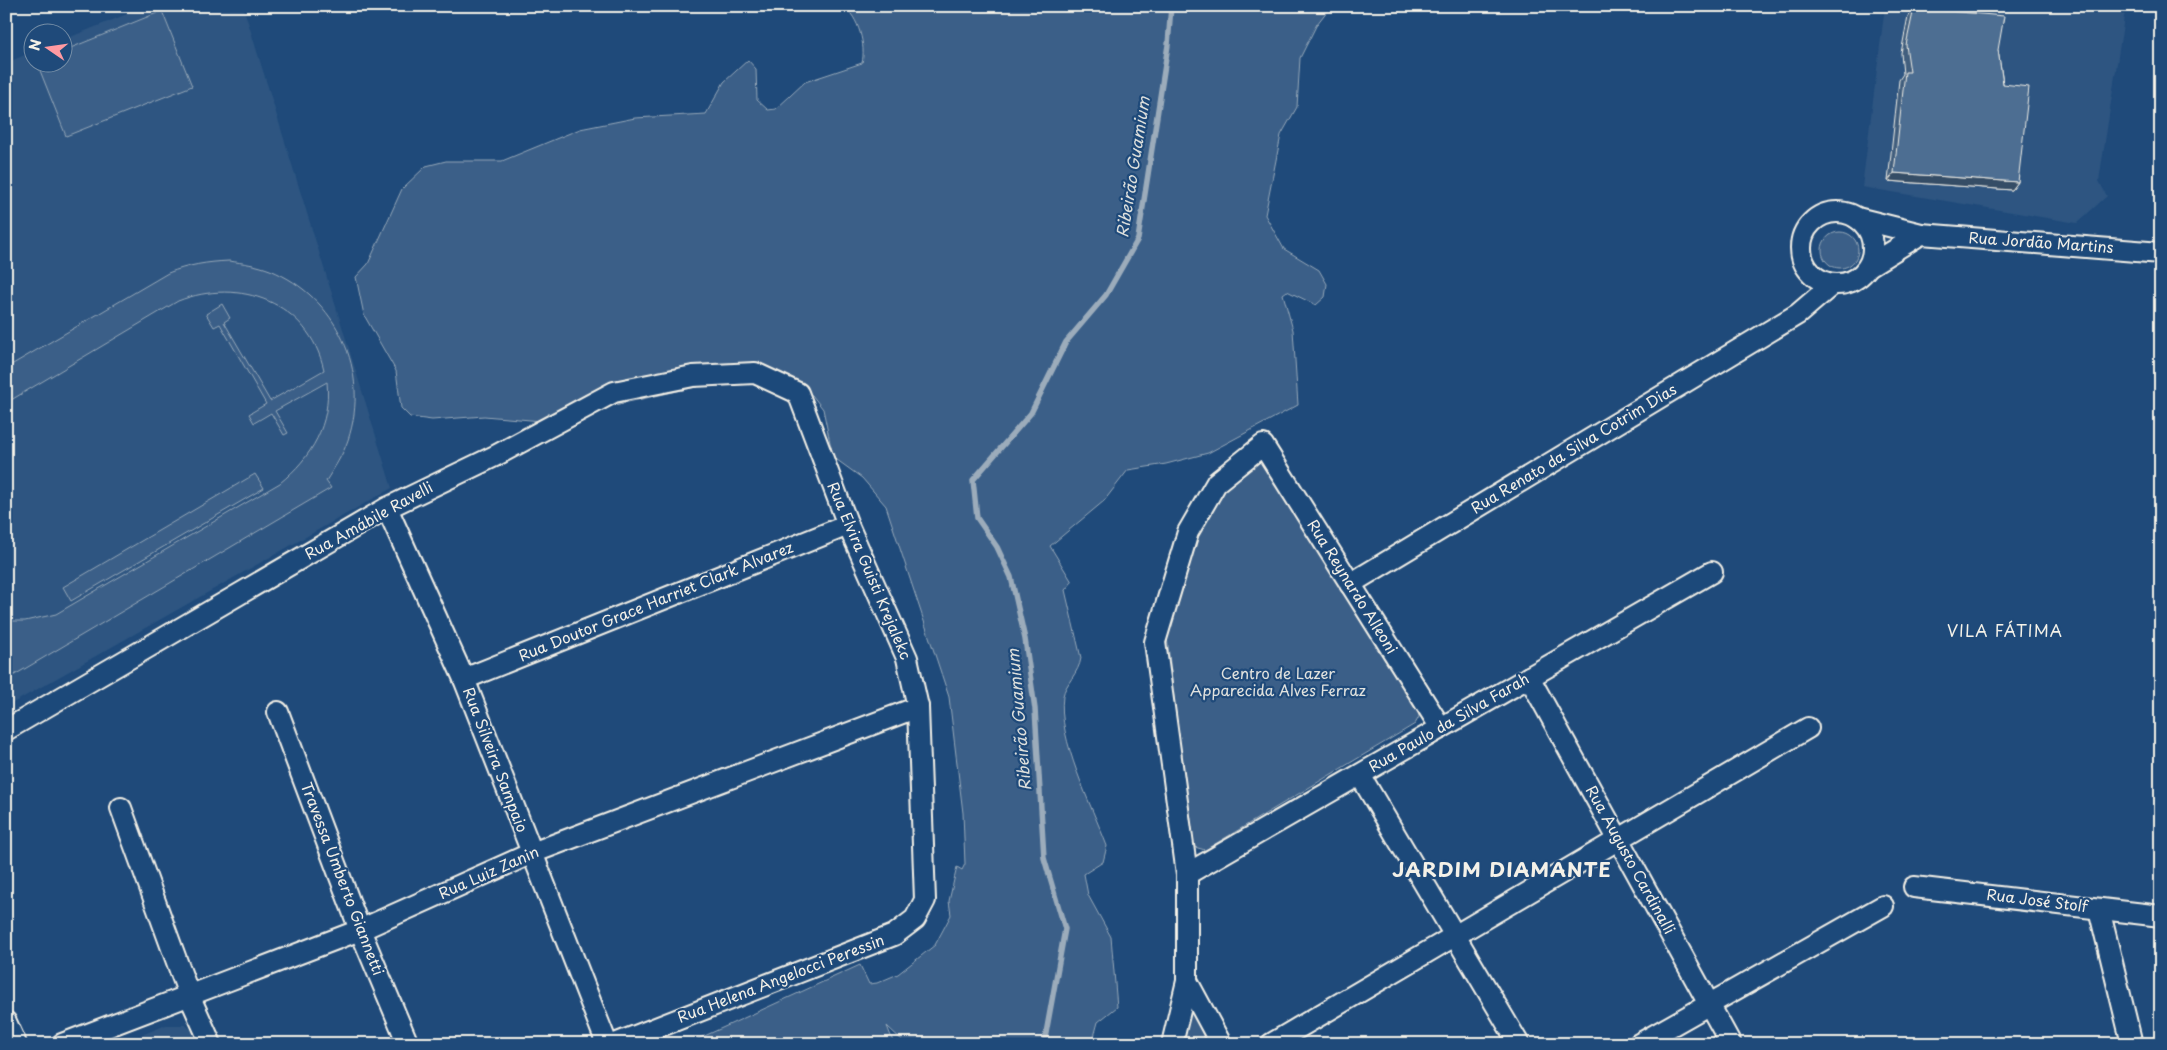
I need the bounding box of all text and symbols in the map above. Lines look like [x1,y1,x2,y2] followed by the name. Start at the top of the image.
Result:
[22,22,72,72] north arrow
[23,37,46,53] text: N
[1109,94,1155,239] water label: Ribeirão Guamium
[1968,225,2114,258] street label: Rua Jordão Martins
[1466,377,1681,518] street label: Rua Renato da Silva Cotrim Dias
[300,475,437,564] street label: Rua Amábile Ravelli
[822,478,918,663] street label: Rua Elvira Guisti Krejalekc
[1302,514,1404,658] street label: Rua Reynardo Alleoni
[515,535,796,666] street label: Rua Doutor Grace Harriet Clark Alvarez
[1947,618,2063,642] district label: VILA FÁTIMA
[1000,648,1036,792] water label: Ribeirão Guamium
[1190,661,1366,701] park label: Centro de Lazer Apparecida Alves Ferraz
[1364,666,1533,777] street label: Rua Paulo da Silva Farah
[458,684,535,835] street label: Rua Silveira Sampaio
[296,778,391,978] street label: Travessa Umberto Giannetti
[1581,781,1682,938] street label: Rua Augusto Cardinalli
[435,839,542,904] street label: Rua Luiz Zanin
[1392,854,1612,884] district label: JARDIM DIAMANTE
[1985,882,2090,917] street label: Rua José Stolf
[674,927,887,1028] street label: Rua Helena Angelocci Peressin

